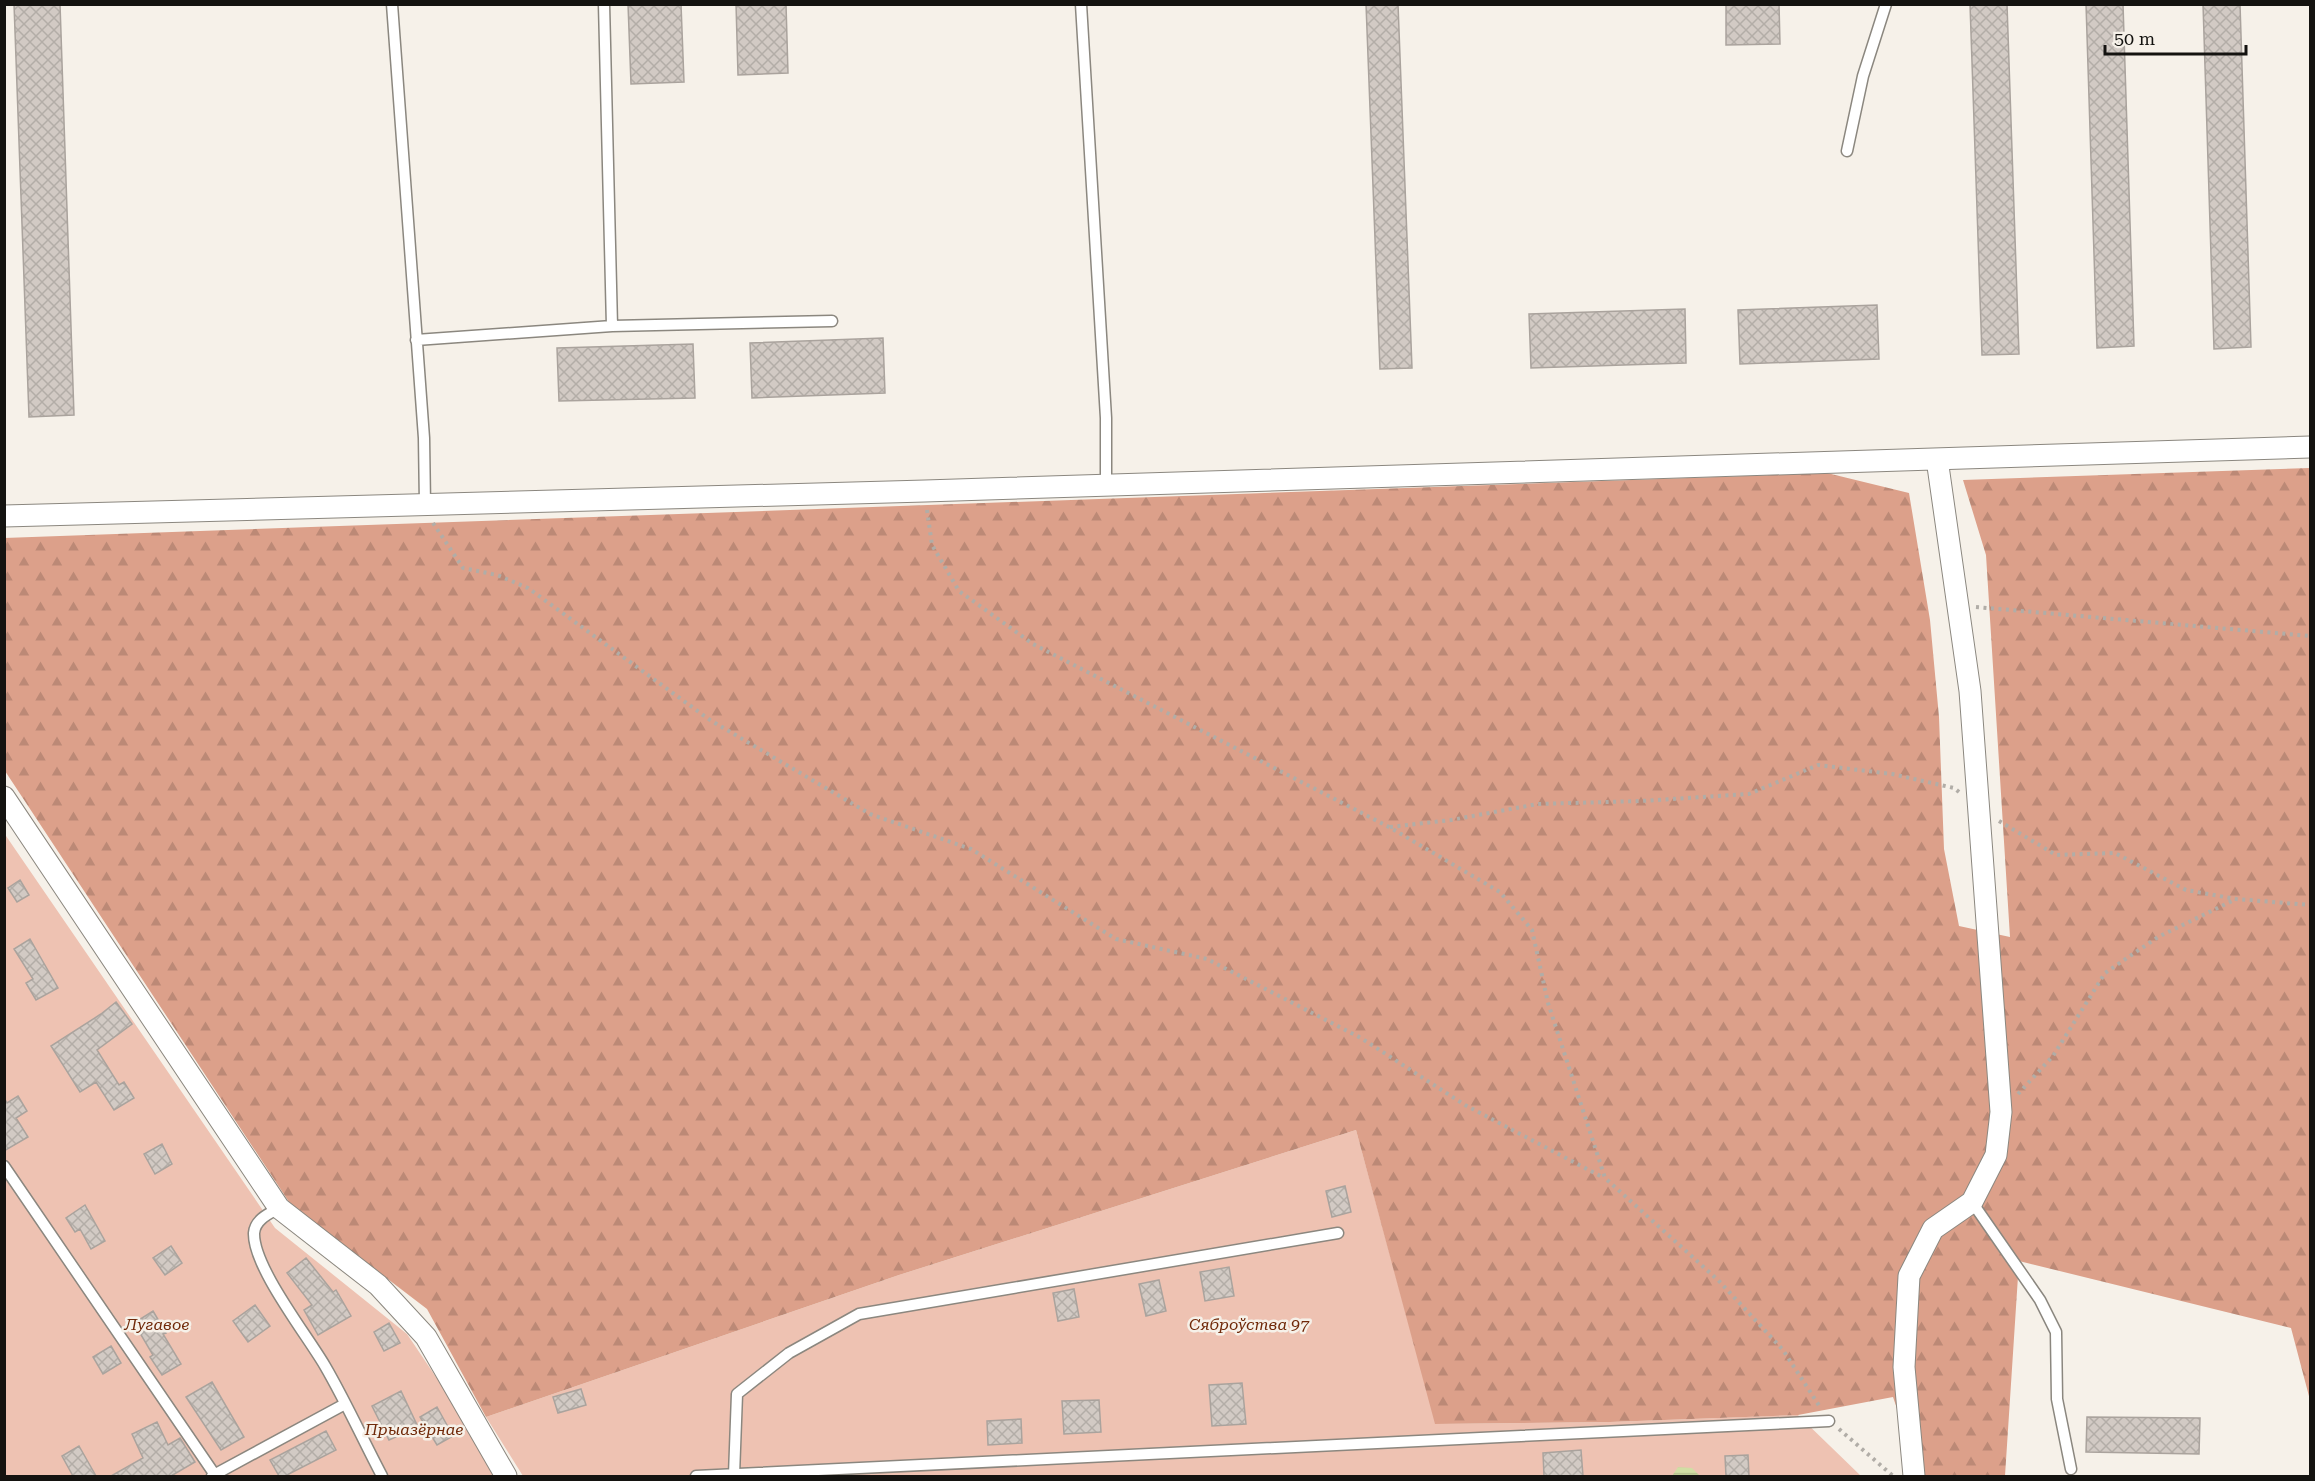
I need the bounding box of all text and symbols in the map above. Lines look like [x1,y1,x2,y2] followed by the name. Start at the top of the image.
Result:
[2105,18,2246,56] scale bar
[2114,28,2155,49] text: 50 m
[124,1315,189,1334] park label: Лугавое
[1189,1315,1310,1334] park label: Сяброўства 97
[364,1420,463,1439] park label: Прыазёрнае

